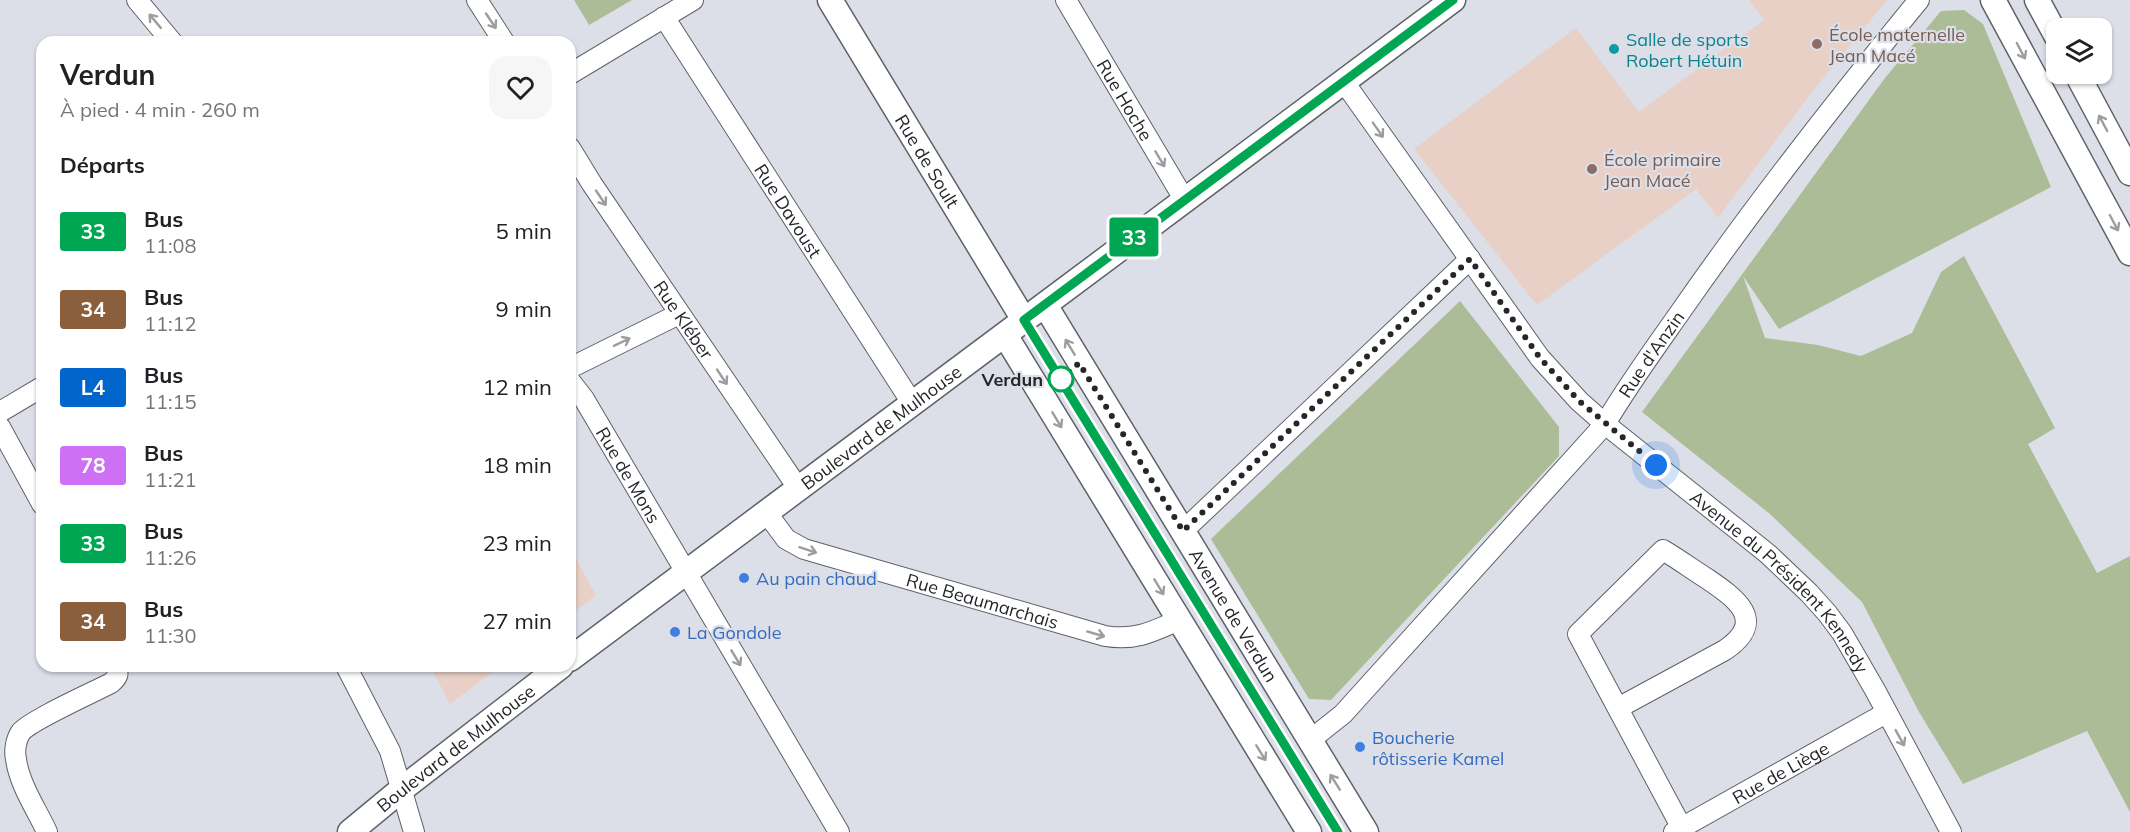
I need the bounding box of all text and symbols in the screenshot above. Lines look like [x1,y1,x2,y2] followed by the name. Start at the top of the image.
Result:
[485,12,497,29] one-way arrow
[148,13,161,29] one-way arrow
[2046,18,2112,84] map controls
[2046,18,2112,84] button: layers
[1829,23,1965,67] place label: École maternelle Jean Macé
[1626,28,1749,72] place label: Salle de sports Robert Hétuin
[1810,37,1824,51] marker: École maternelle Jean Macé
[1607,42,1621,56] marker: Salle de sports Robert Hétuin
[2016,42,2027,60] one-way arrow
[1092,55,1158,145] street label: Rue Hoche
[489,56,552,119] button: heart
[60,57,155,92] text: Verdun
[60,97,260,122] text: À pied · 4 min · 260 m
[890,110,965,212] street label: Rue de Soult
[2097,115,2109,132] one-way arrow
[1372,121,1384,137] one-way arrow
[1604,148,1721,192] place label: École primaire Jean Macé
[1154,150,1166,167] one-way arrow
[60,151,145,179] text: Départs
[750,159,827,262] street label: Rue Davoust
[1585,162,1599,176] marker: École primaire Jean Macé
[595,189,607,206] one-way arrow
[144,205,183,233] text: Bus
[2108,214,2120,231] one-way arrow
[496,217,552,245] text: 5 min
[80,218,106,244] text: 33
[1107,218,1161,256] line badge: 33
[1121,224,1147,250] text: 33
[144,233,197,258] text: 11:08
[649,276,719,364] street label: Rue Kléber
[144,283,183,311] text: Bus
[496,295,552,323] text: 9 min
[80,296,106,322] text: 34
[1613,306,1689,402] street label: Rue d'Anzin
[144,311,197,336] text: 11:12
[613,335,631,347] one-way arrow
[1063,339,1075,356] one-way arrow
[796,360,966,494] street label: Boulevard de Mulhouse
[144,361,183,389] text: Bus
[1048,366,1074,392] marker: Verdun
[716,368,728,384] one-way arrow
[981,368,1043,391] place label: Verdun
[482,373,552,401] text: 12 min
[81,374,105,400] text: L4
[144,389,197,414] text: 11:15
[1052,411,1064,428] one-way arrow
[591,423,666,527] street label: Rue de Mons
[144,439,183,467] text: Bus
[1641,450,1671,480] your location
[482,451,552,479] text: 18 min
[80,452,106,478] text: 78
[144,467,197,492] text: 11:21
[1686,485,1874,677] street label: Avenue du Président Kennedy
[144,517,183,545] text: Bus
[482,529,552,557] text: 23 min
[80,530,106,556] text: 33
[1184,544,1283,686] street label: Avenue de Verdun
[144,545,197,570] text: 11:26
[798,545,817,556] one-way arrow
[756,567,877,590] place label: Au pain chaud
[904,568,1061,633] street label: Rue Beaumarchais
[737,571,751,585] marker: Au pain chaud
[1153,578,1165,595] one-way arrow
[144,595,183,623] text: Bus
[482,607,552,635] text: 27 min
[80,608,106,634] text: 34
[687,621,781,644] place label: La Gondole
[144,623,197,648] text: 11:30
[668,625,682,639] marker: La Gondole
[1086,628,1105,640] one-way arrow
[731,649,743,666] one-way arrow
[372,679,539,817] street label: Boulevard de Mulhouse
[1372,726,1504,770] place label: Boucherie rôtisserie Kamel
[1894,729,1906,746] one-way arrow
[1728,736,1833,809] street label: Rue de Liège
[1353,740,1367,754] marker: Boucherie rôtisserie Kamel
[1255,744,1267,761] one-way arrow
[1329,774,1341,791] one-way arrow

